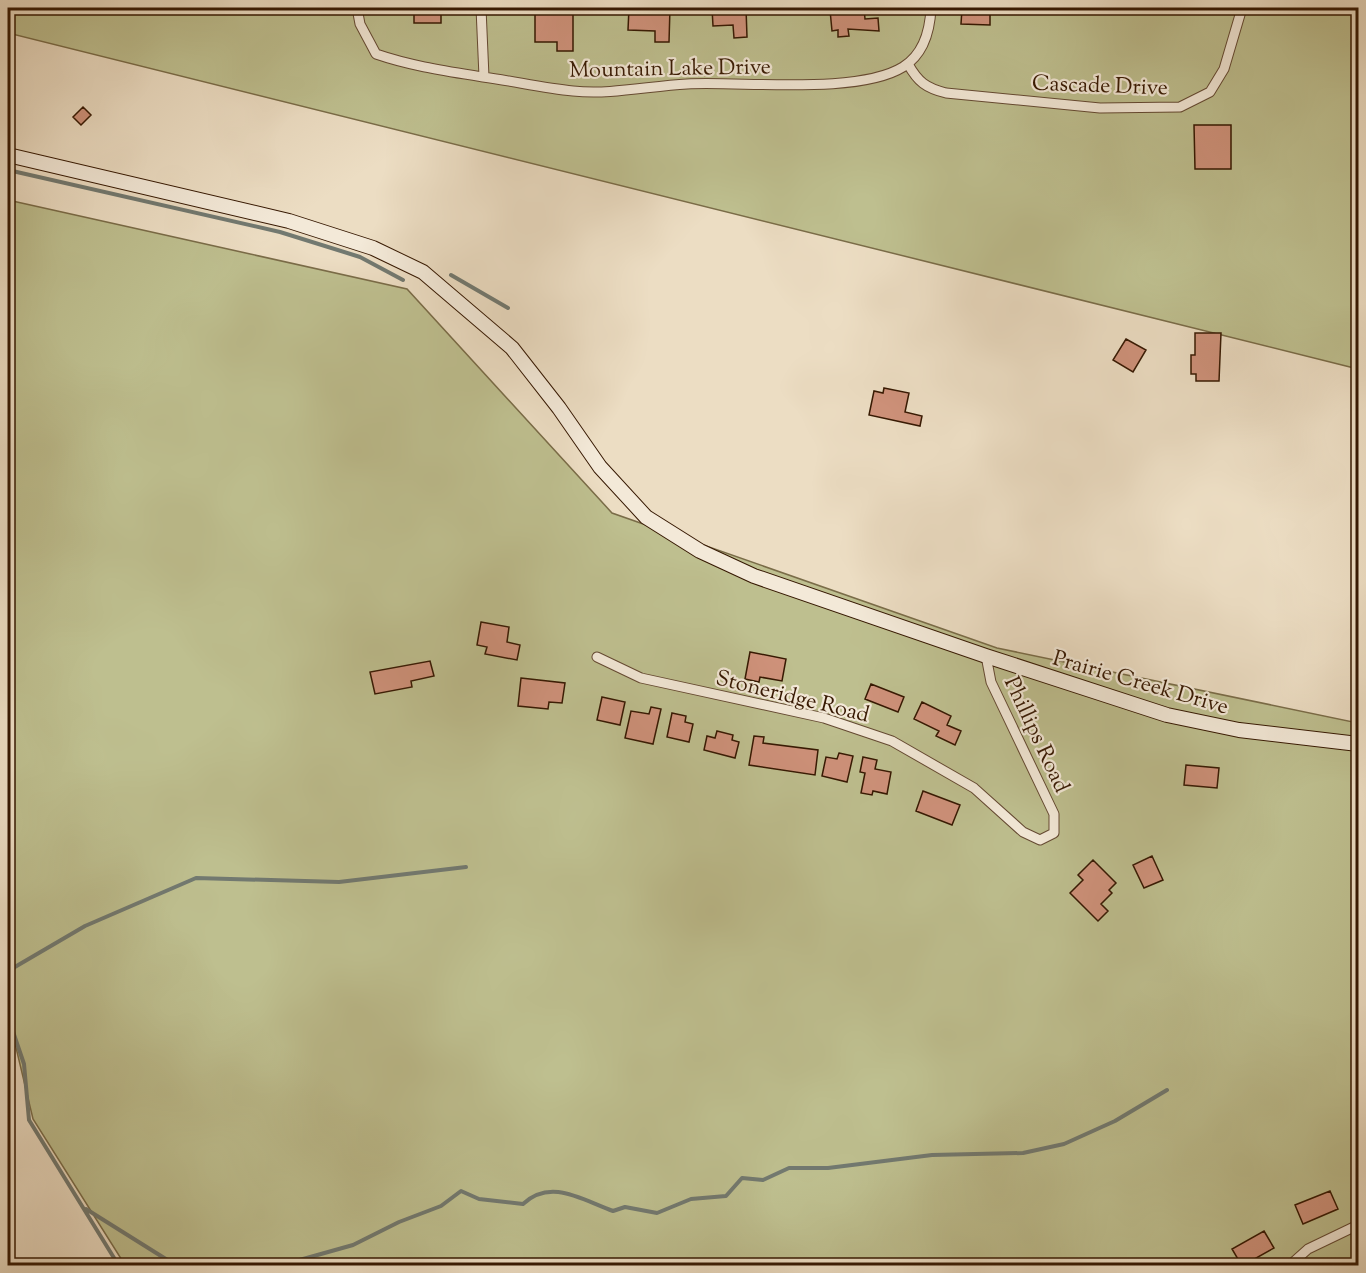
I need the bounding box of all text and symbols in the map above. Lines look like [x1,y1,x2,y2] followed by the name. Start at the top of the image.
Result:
[569,52,771,88] street label: Mountain Lake Drive
[1031,69,1168,105] street label: Cascade Drive
[1048,643,1232,724] street label: Prairie Creek Drive
[712,663,872,732] street label: Stoneridge Road
[994,672,1076,799] street label: Phillips Road

